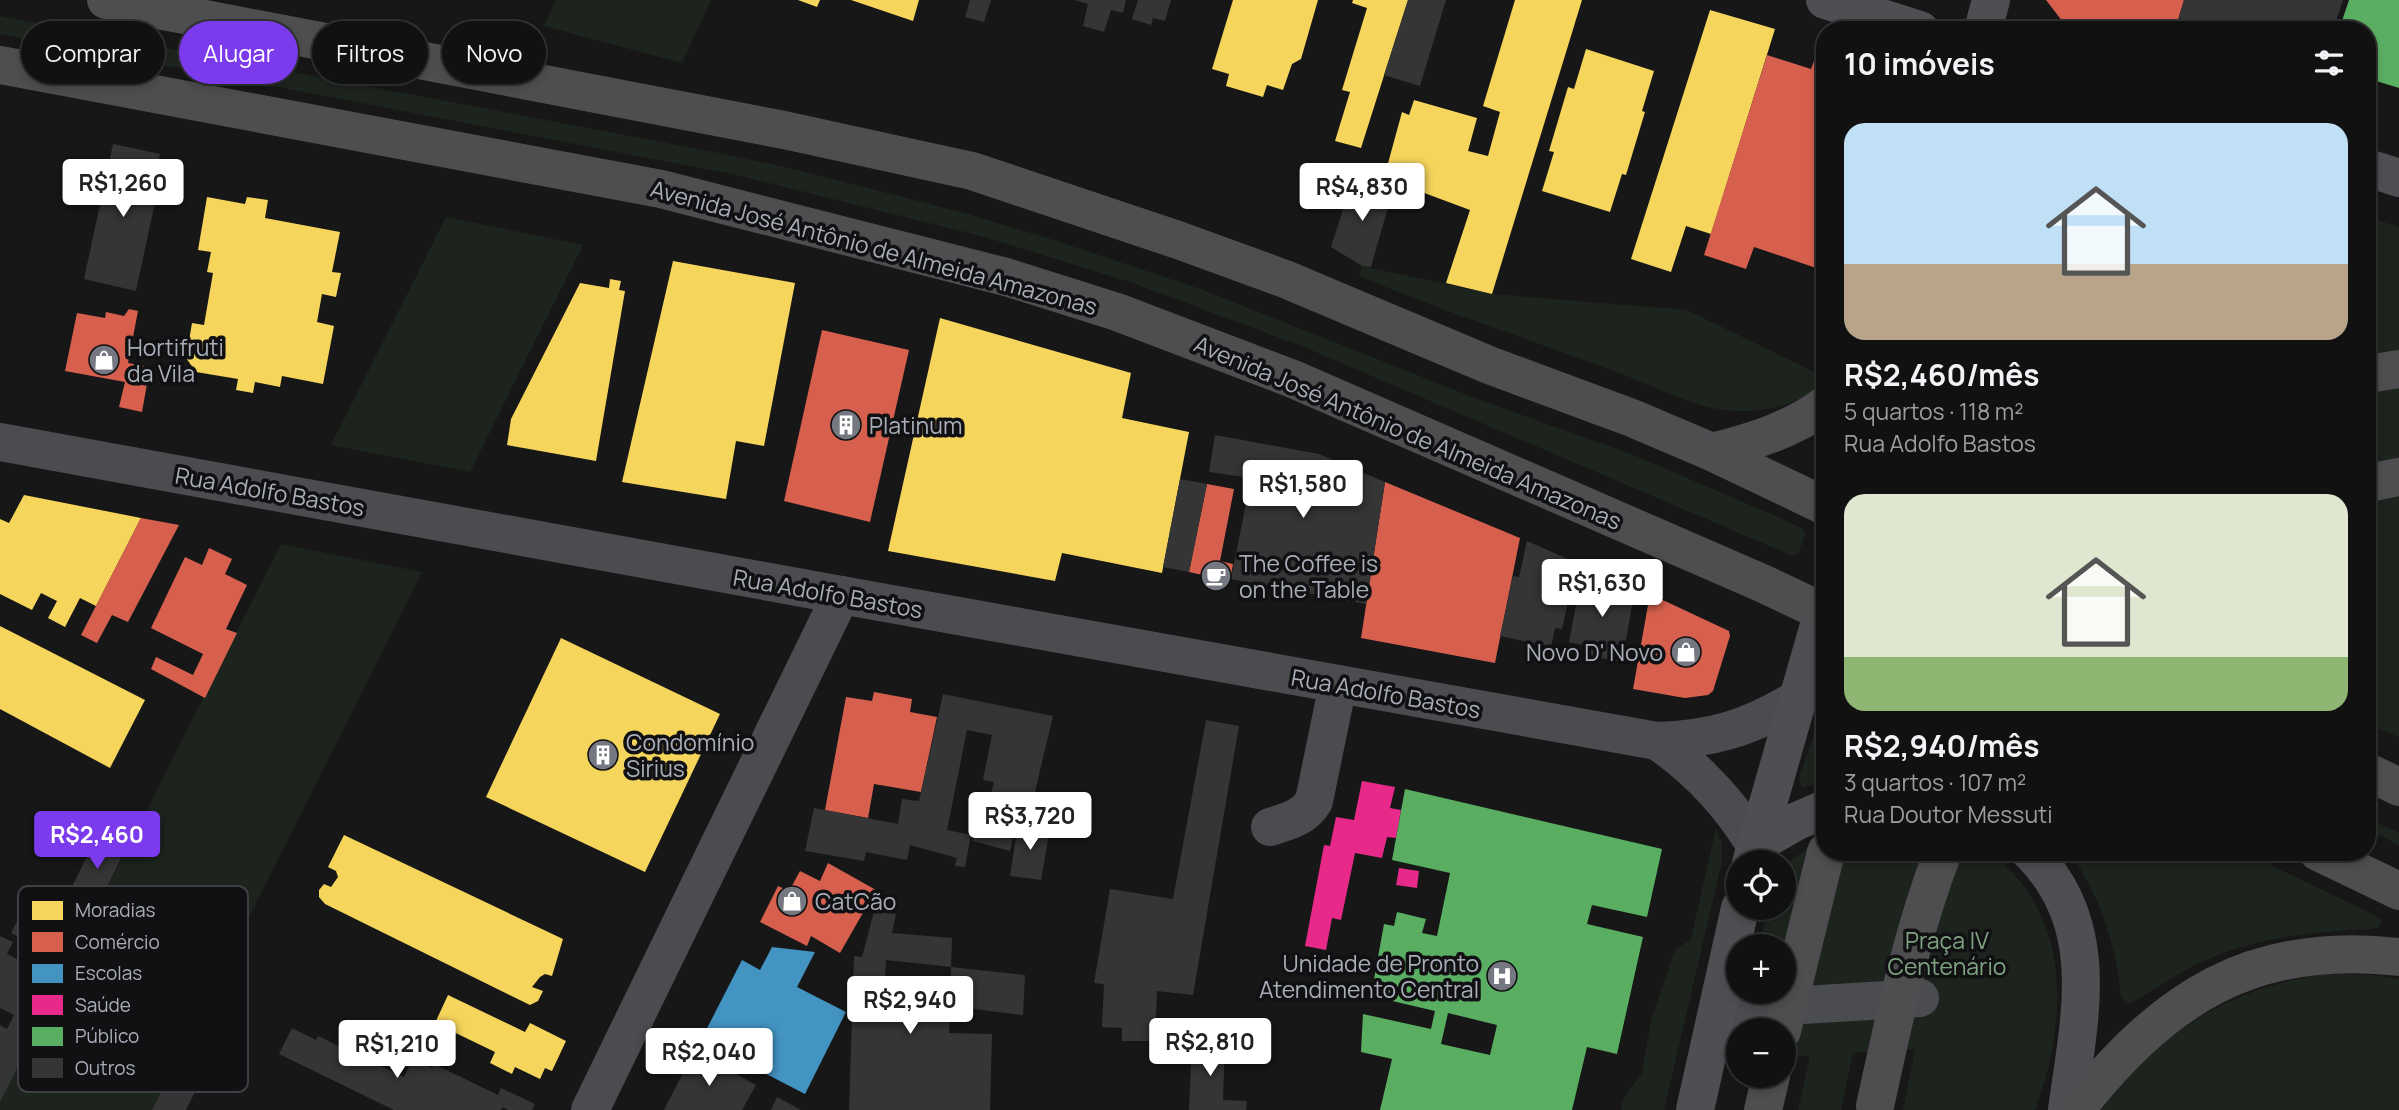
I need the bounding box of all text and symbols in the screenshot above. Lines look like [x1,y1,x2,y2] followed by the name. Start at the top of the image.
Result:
[21,21,165,84] chip: Comprar
[179,21,298,84] chip: Alugar
[312,21,428,84] chip: Filtros
[442,21,546,84] chip: Novo
[1844,43,1995,84] text: 10 imóveis
[2310,44,2348,82] icon: filters
[58,160,188,219] pin: R$1,260
[1297,164,1427,223] pin: R$4,830
[79,166,167,198] text: R$1,260
[2033,168,2159,294] icon: home
[1316,170,1408,202] text: R$4,830
[647,172,1101,322] street label: Avenida José Antônio de Almeida Amazonas
[1189,327,1627,537] street label: Avenida José Antônio de Almeida Amazonas
[127,331,224,389] place label: Hortifruti da Vila
[87,343,121,377] shop icon: Hortifruti da Vila
[1844,354,2040,395] text: R$2,460/mês
[1844,395,2024,427] text: 5 quartos · 118 m²
[829,408,863,442] building icon: Platinum
[869,409,962,441] place label: Platinum
[1844,427,2036,459] text: Rua Adolfo Bastos
[173,459,367,523] street label: Rua Adolfo Bastos
[1238,461,1368,520] pin: R$1,580
[1259,467,1347,499] text: R$1,580
[2033,539,2159,665] icon: home
[1239,547,1378,605] place label: The Coffee is on the Table
[1199,559,1233,593] cafe icon: The Coffee is on the Table
[1537,560,1667,619] pin: R$1,630
[731,561,925,625] street label: Rua Adolfo Bastos
[1558,566,1646,598] text: R$1,630
[1669,635,1703,669] shop icon: Novo D' Novo
[1526,636,1663,668] place label: Novo D' Novo
[1289,661,1483,725] street label: Rua Adolfo Bastos
[1844,725,2040,766] text: R$2,940/mês
[626,726,754,784] place label: Condomínio Sirius
[586,738,620,772] building icon: Condomínio Sirius
[1844,766,2026,798] text: 3 quartos · 107 m²
[965,792,1095,852] pin: R$3,720
[1844,798,2053,830] text: Rua Doutor Messuti
[984,799,1076,831] text: R$3,720
[32,812,162,871] pin: R$2,460
[50,818,144,850] text: R$2,460
[1726,850,1796,1088] map controls
[1726,850,1796,920] button: locate
[775,884,809,918] shop icon: CatCão
[815,885,896,917] place label: CatCão
[18,886,248,1092] legend
[75,897,155,923] text: Moradias
[1888,924,2006,982] park label: Praça IV Centenário
[75,929,160,955] text: Comércio
[1726,934,1796,1004] button: +
[1259,947,1479,1005] place label: Unidade de Pronto Atendimento Central
[1485,959,1519,993] hospital icon: Unidade de Pronto Atendimento Central
[75,960,142,986] text: Escolas
[845,976,975,1036] pin: R$2,940
[863,983,957,1015] text: R$2,940
[75,992,131,1018] text: Saúde
[1145,1018,1275,1078] pin: R$2,810
[1726,1018,1796,1088] button: −
[332,1020,462,1080] pin: R$1,210
[75,1023,139,1049] text: Público
[1165,1025,1255,1057] text: R$2,810
[355,1027,439,1059] text: R$1,210
[644,1028,774,1088] pin: R$2,040
[662,1035,756,1067] text: R$2,040
[75,1055,135,1081] text: Outros

